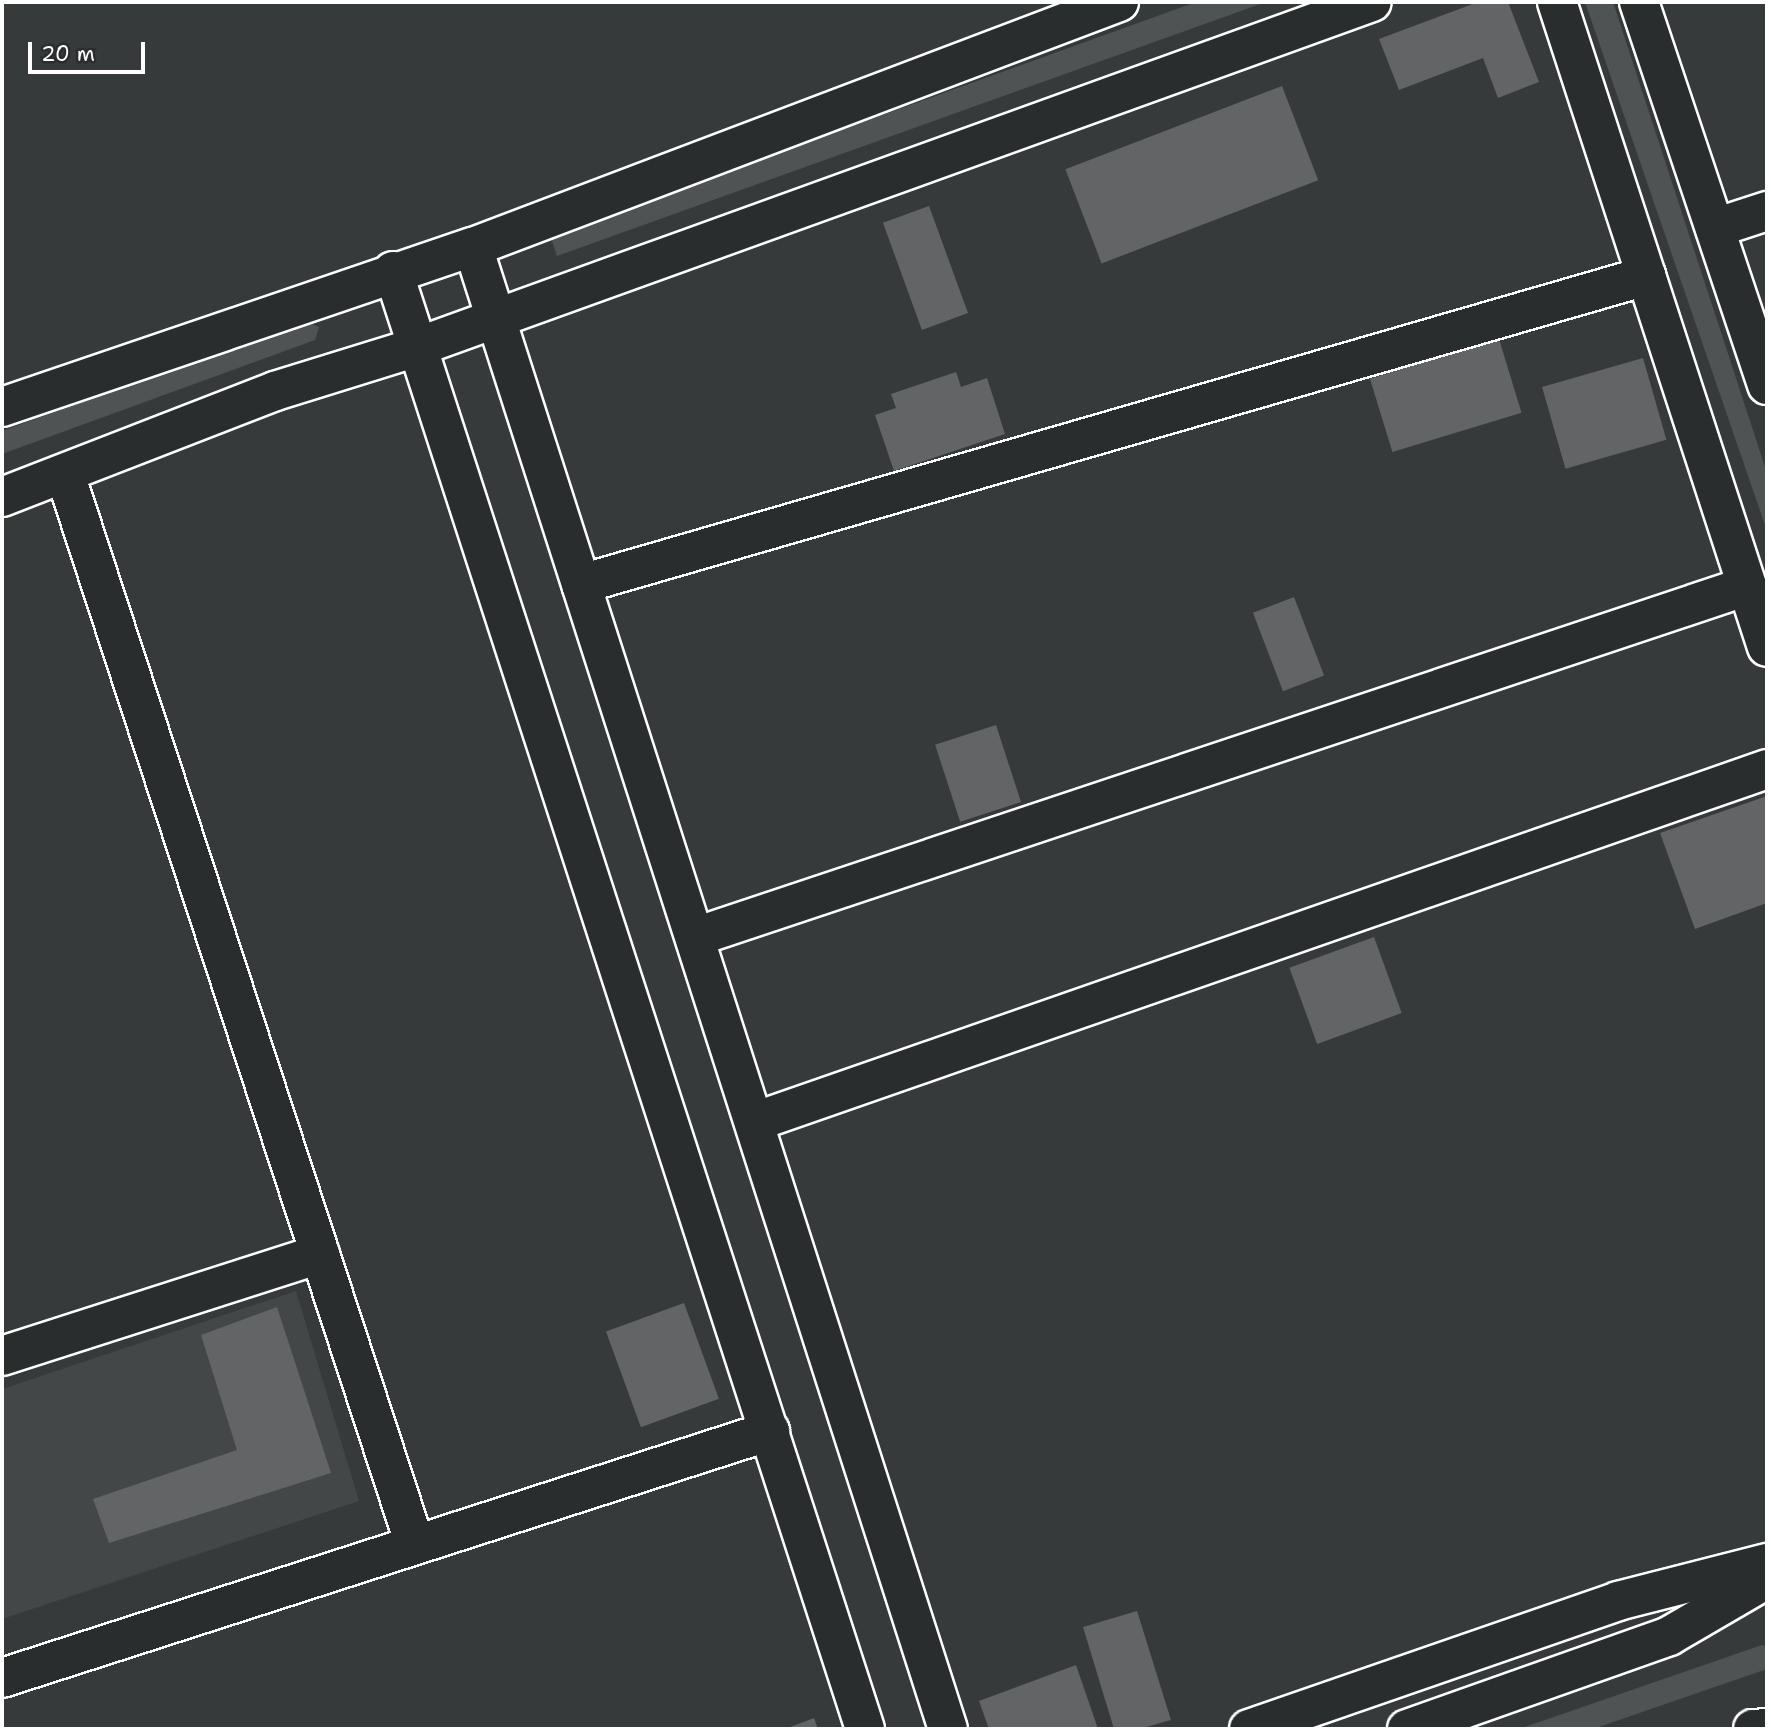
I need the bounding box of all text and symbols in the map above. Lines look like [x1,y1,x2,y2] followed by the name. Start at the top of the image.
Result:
[32,28,149,72] scale bar
[41,40,95,68] text: 20 m

